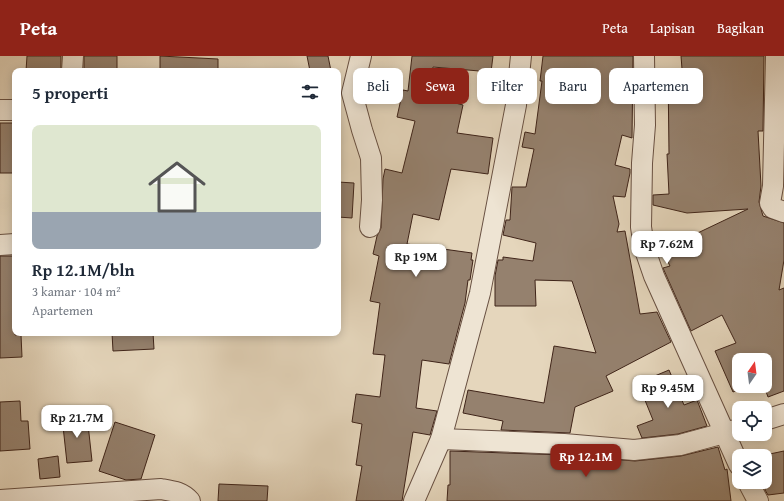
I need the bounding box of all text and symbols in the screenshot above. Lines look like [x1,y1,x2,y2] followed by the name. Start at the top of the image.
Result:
[20,14,57,42] text: Peta
[602,18,628,38] text: Peta
[650,18,695,38] text: Lapisan
[717,18,764,38] text: Bagikan
[353,68,403,104] chip: Beli
[411,68,469,104] chip: Sewa
[477,68,537,104] chip: Filter
[545,68,601,104] chip: Baru
[609,68,703,104] chip: Apartemen
[32,80,108,105] text: 5 properti
[299,81,321,103] icon: filters
[141,151,213,223] icon: home
[626,231,708,265] pin: Rp 7.62M
[640,234,694,253] text: Rp 7.62M
[383,244,449,278] pin: Rp 19M
[395,247,437,266] text: Rp 19M
[32,257,135,282] text: Rp 12.1M/bln
[32,282,121,301] text: 3 kamar · 104 m²
[32,301,93,320] text: Apartemen
[732,353,772,393] north arrow
[732,353,772,489] map controls
[627,375,709,409] pin: Rp 9.45M
[641,378,695,397] text: Rp 9.45M
[732,401,772,441] button: locate
[36,405,118,439] pin: Rp 21.7M
[50,408,104,427] text: Rp 21.7M
[545,444,627,478] pin: Rp 12.1M
[559,447,613,466] text: Rp 12.1M
[732,449,772,489] button: layers

